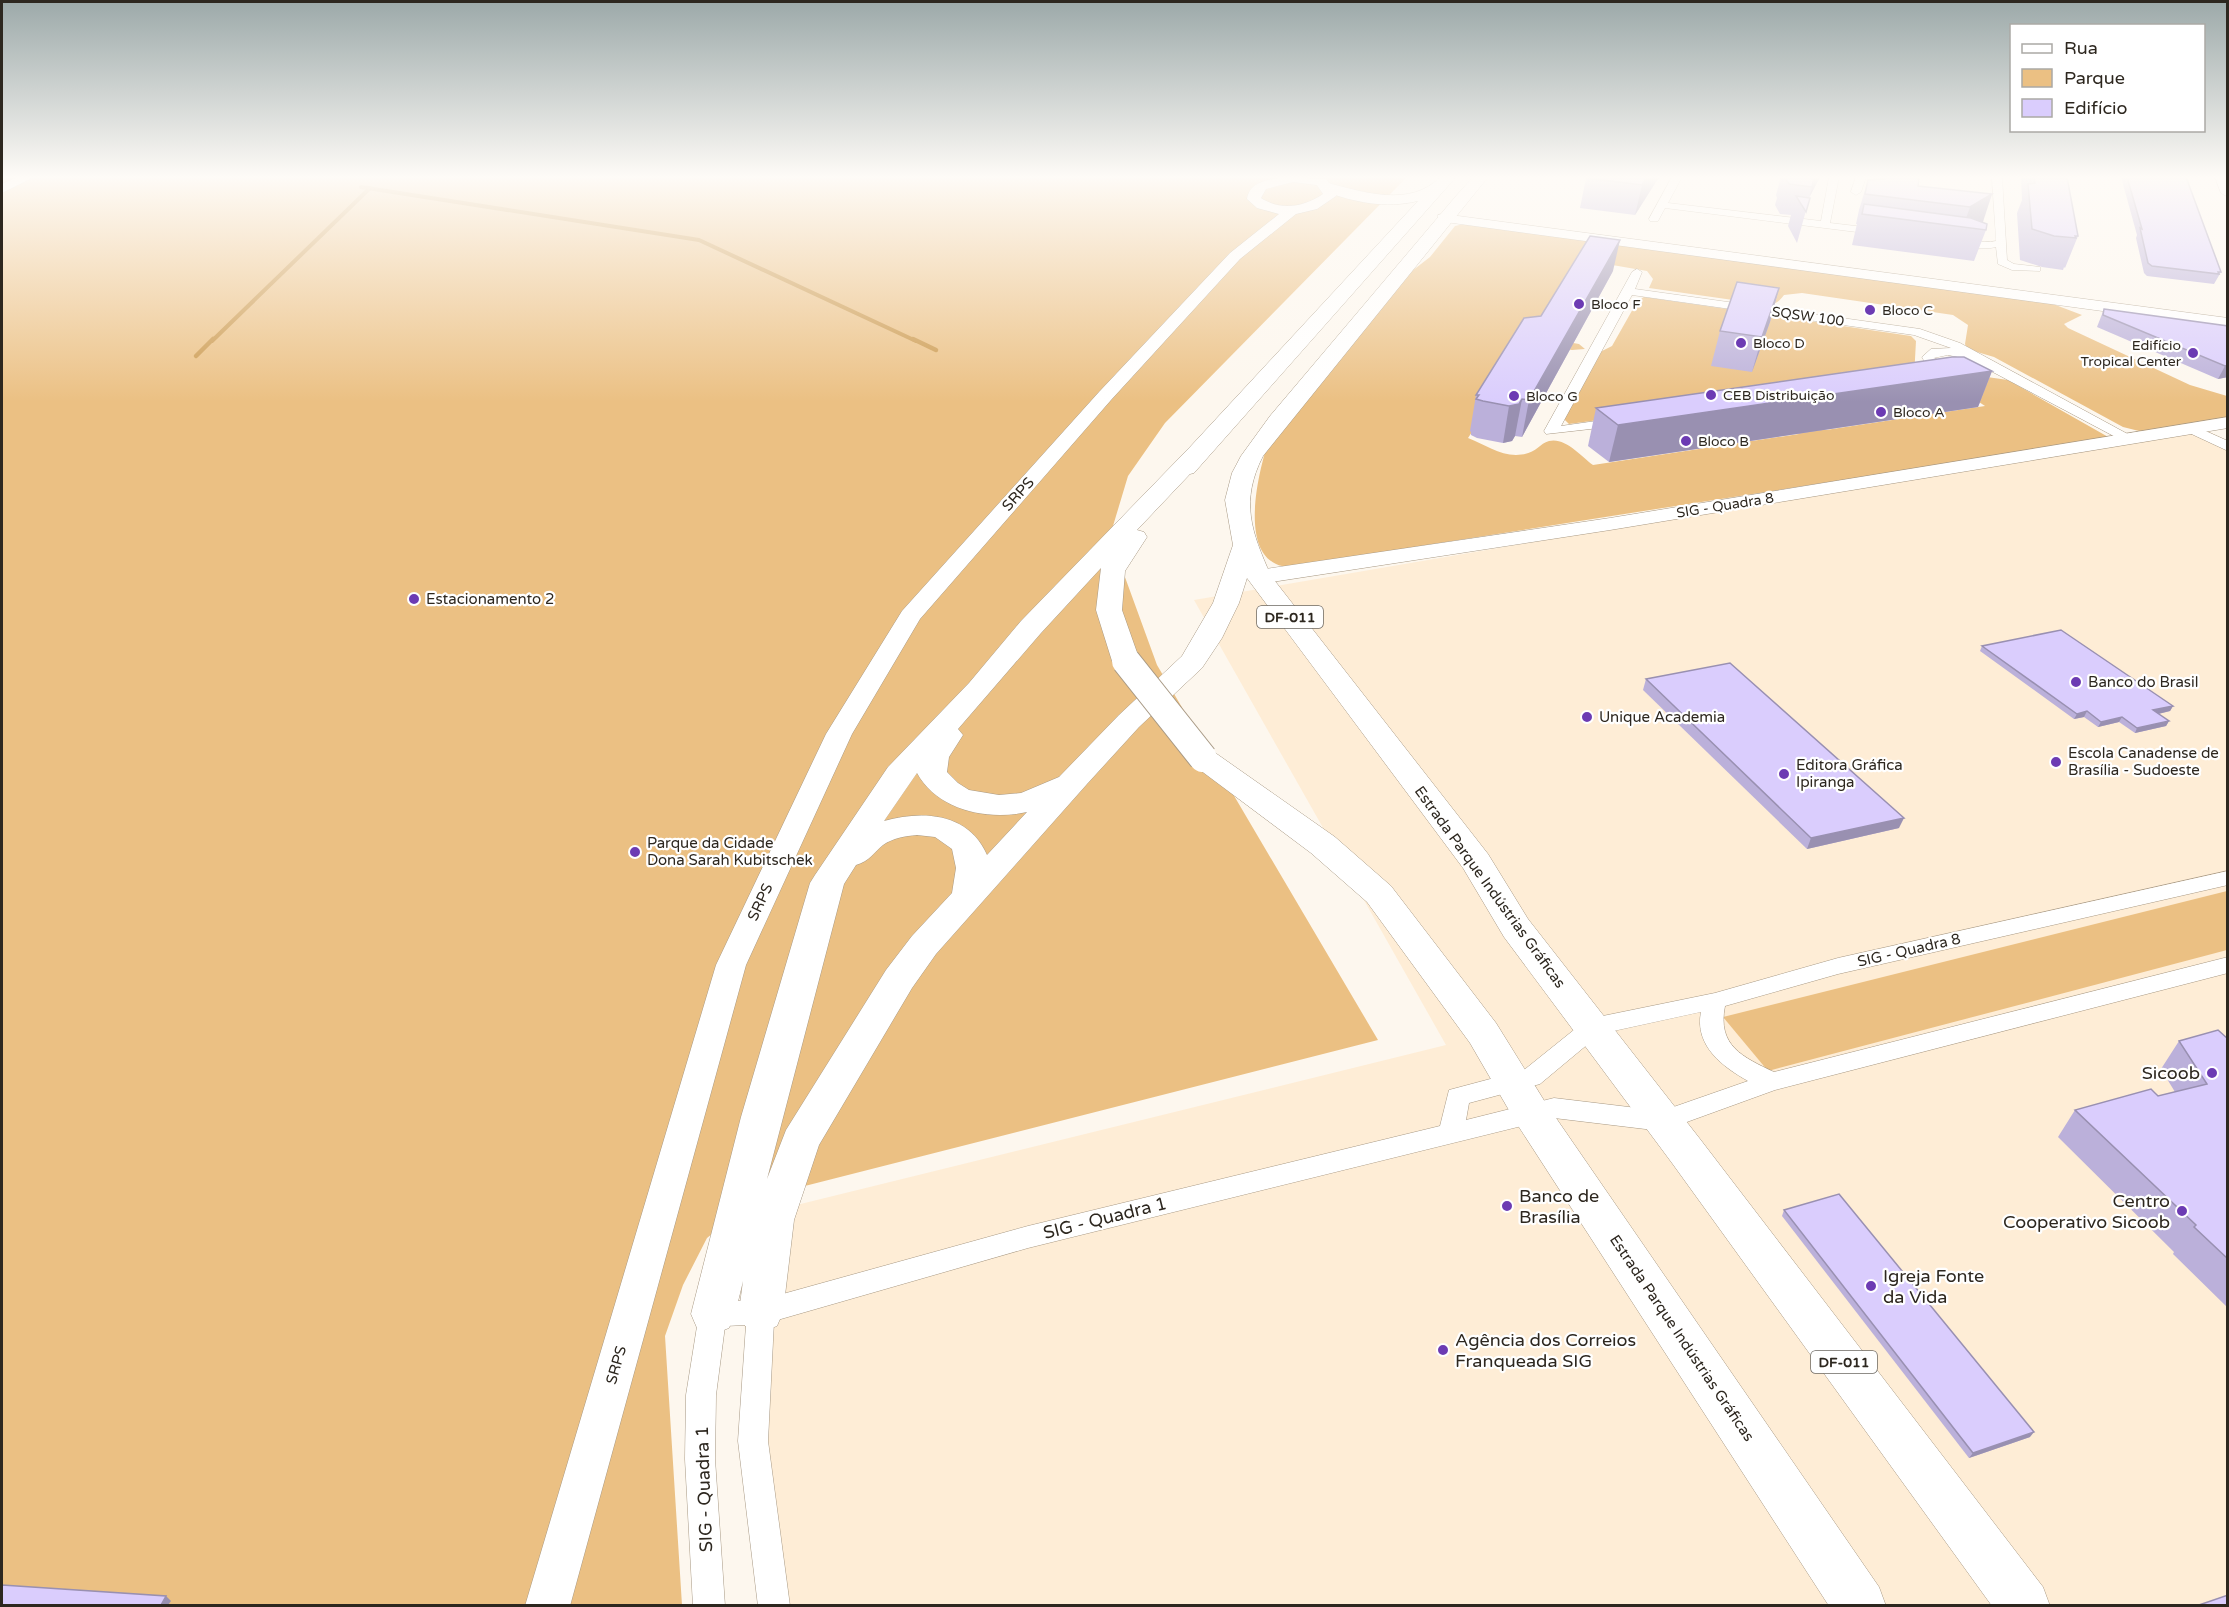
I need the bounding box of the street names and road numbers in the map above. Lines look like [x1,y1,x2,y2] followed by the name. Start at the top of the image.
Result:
[1771,303,1845,330] street label: SQSW 100
[998,473,1038,515] street label: SRPS
[1675,489,1775,522] street label: SIG - Quadra 8
[1257,606,1323,628] road number: DF-011
[1411,783,1569,991] street label: Estrada Parque Indústrias Gráficas
[744,880,776,924] street label: SRPS
[1856,929,1962,971] street label: SIG - Quadra 8
[1041,1192,1169,1244] street label: SIG - Quadra 1
[1606,1231,1758,1445] street label: Estrada Parque Indústrias Gráficas
[602,1344,630,1386] street label: SRPS
[1811,1351,1877,1373] road number: DF-011
[691,1425,717,1553] street label: SIG - Quadra 1

